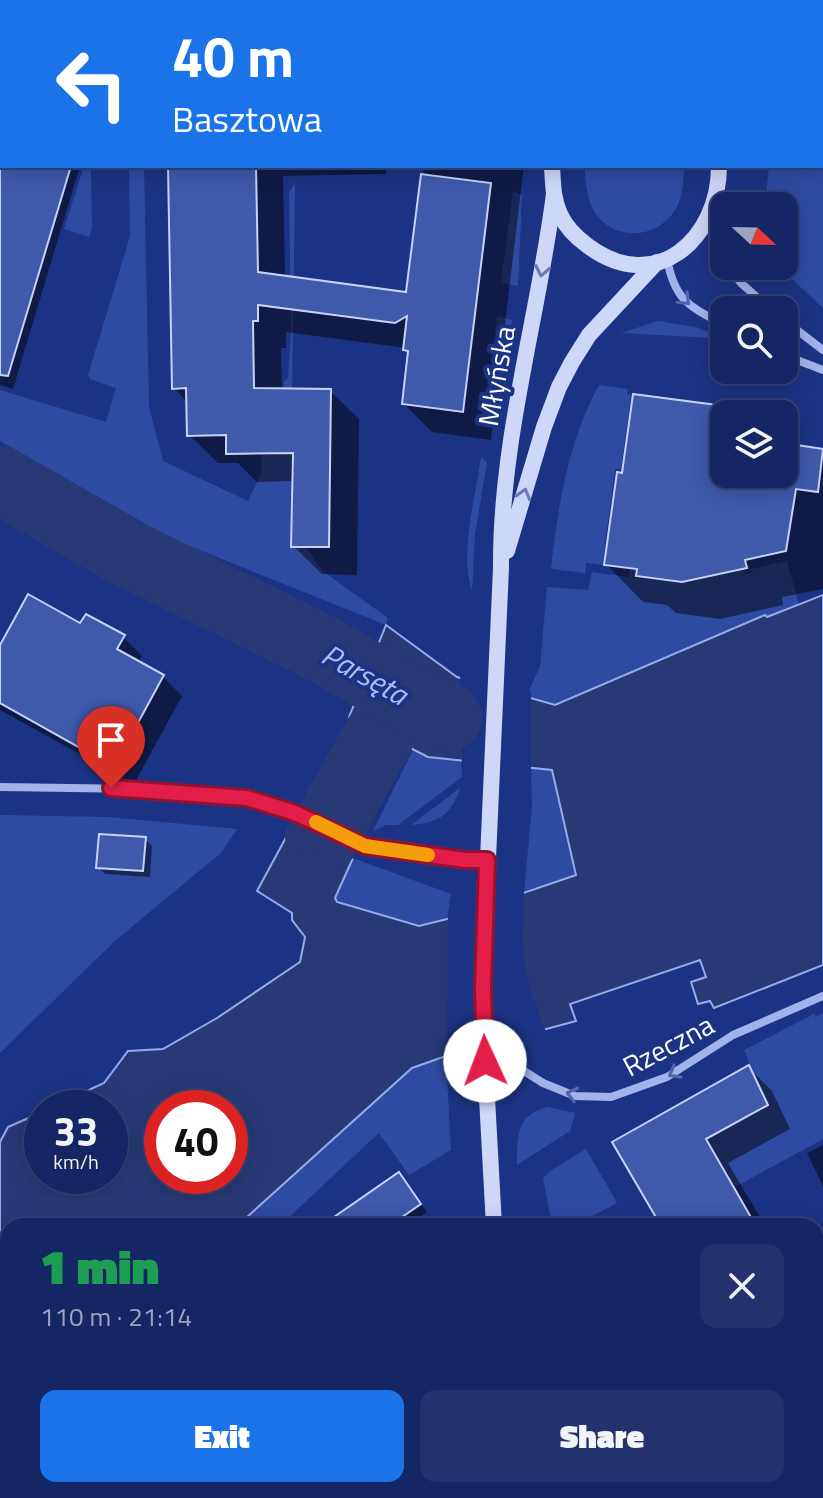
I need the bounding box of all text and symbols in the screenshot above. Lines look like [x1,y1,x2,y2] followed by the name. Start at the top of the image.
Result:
[172,14,294,99] text: 40 m
[40,32,144,136] icon: left
[172,91,322,146] text: Basztowa
[710,192,798,280] north arrow
[710,192,798,488] map controls
[535,264,552,277] one-way arrow
[676,290,690,305] one-way arrow
[710,296,798,384] button: search
[466,322,526,430] street label: Młyńska
[710,400,798,488] button: layers
[515,487,531,501] one-way arrow
[314,632,418,717] water label: Parsęta
[77,706,145,788] pin
[89,718,133,762] icon: arrive
[615,1003,721,1087] street label: Rzeczna
[443,1019,527,1103] position arrow
[668,1063,682,1078] one-way arrow
[565,1086,579,1103] one-way arrow
[144,1090,248,1194] speed limit sign: 40
[54,1101,98,1162] text: 33
[53,1146,99,1177] text: km/h
[40,1230,159,1303] text: 1 min
[700,1244,784,1328] button: close
[40,1297,192,1336] text: 110 m · 21:14
[40,1390,404,1482] button: Exit
[420,1390,784,1482] button: Share

